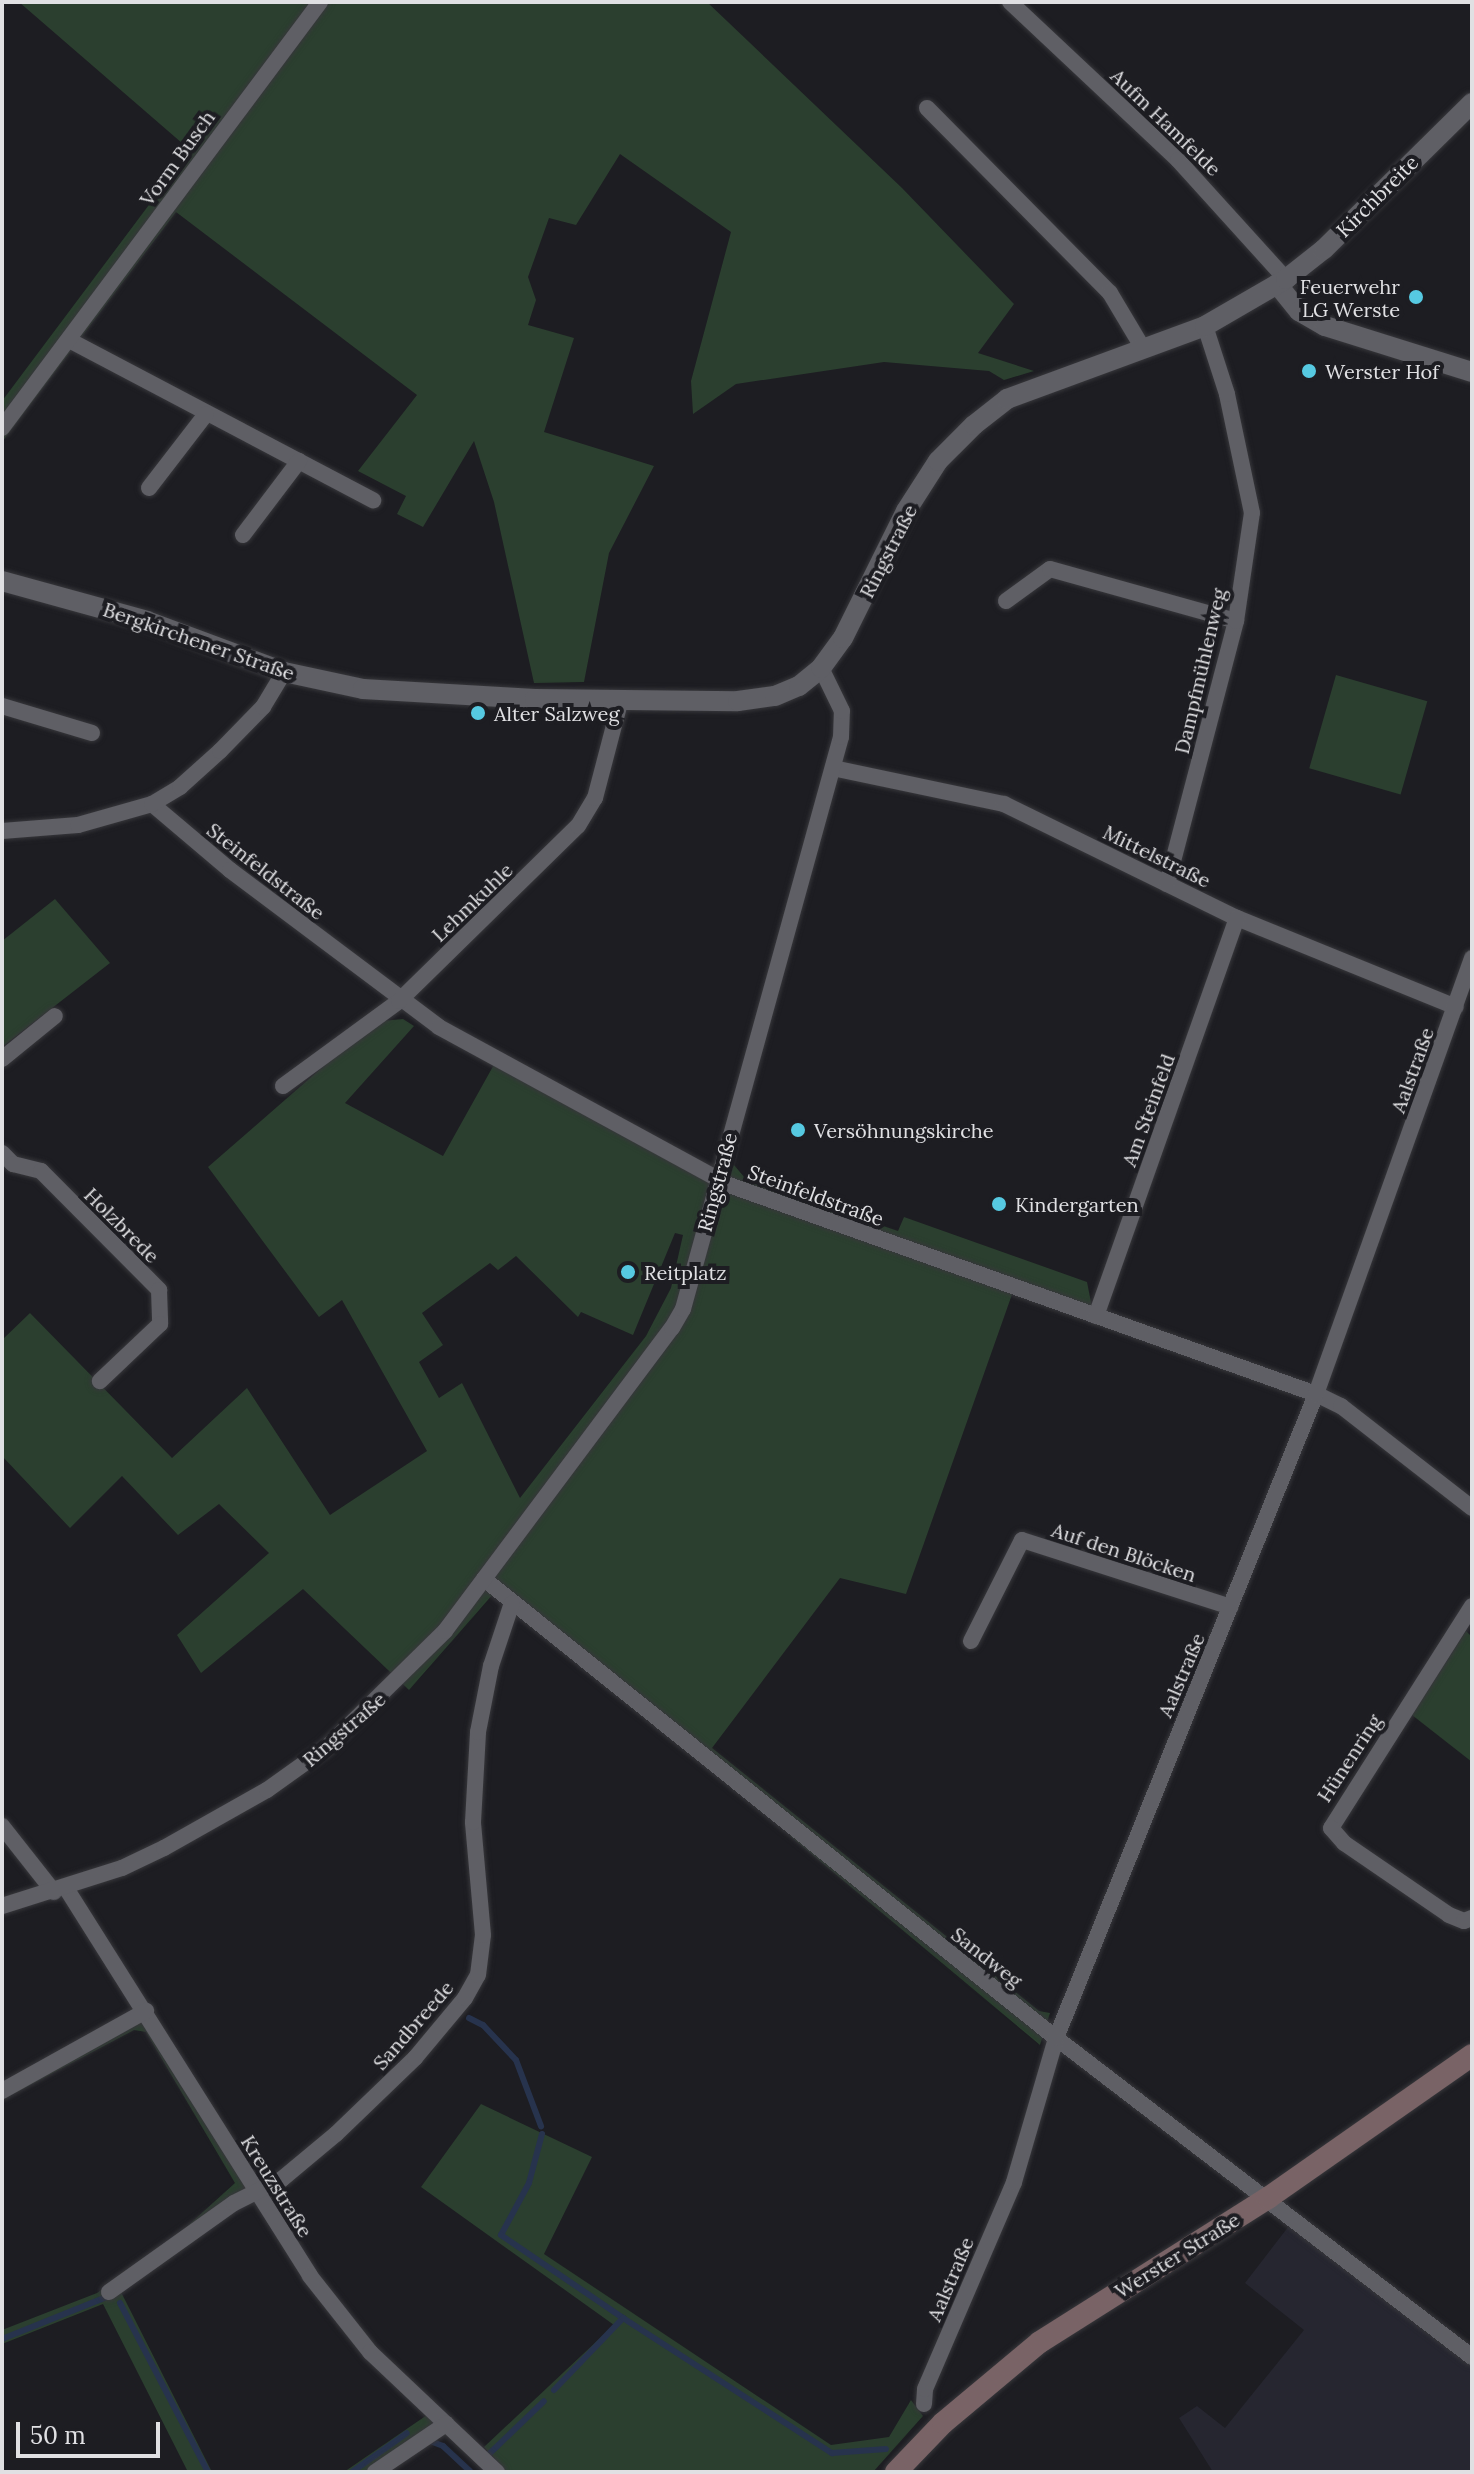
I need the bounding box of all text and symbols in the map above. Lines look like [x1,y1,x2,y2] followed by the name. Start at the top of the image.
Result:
[1106,63,1226,181] street label: Aufm Hamfelde
[134,106,220,210] street label: Vorm Busch
[1331,150,1423,242] street label: Kirchbreite
[1300,274,1400,321] place label: Feuerwehr LG Werste
[1407,288,1425,306] marker: Feuerwehr LG Werste
[1325,359,1439,383] place label: Werster Hof
[1300,362,1318,380] marker: Werster Hof
[854,500,922,602] street label: Ringstraße
[1169,586,1231,756] street label: Dampfmühlenweg
[100,597,298,685] street label: Bergkirchener Straße
[494,701,619,725] place label: Alter Salzweg
[469,704,487,722] marker: Alter Salzweg
[202,818,330,924] street label: Steinfeldstraße
[1099,820,1215,892] street label: Mittelstraße
[427,858,517,946] street label: Lehmkuhle
[1385,1024,1439,1116] street label: Aalstraße
[1117,1050,1179,1170] street label: Am Steinfeld
[814,1118,994,1142] place label: Versöhnungskirche
[789,1121,807,1139] marker: Versöhnungskirche
[692,1130,742,1234] street label: Ringstraße
[745,1159,887,1231] street label: Steinfeldstraße
[79,1182,165,1268] street label: Holzbrede
[1015,1192,1139,1216] place label: Kindergarten
[990,1195,1008,1213] marker: Kindergarten
[644,1260,726,1284] place label: Reitplatz
[619,1263,637,1281] marker: Reitplatz
[1049,1517,1199,1587] street label: Auf den Blöcken
[1153,1629,1209,1721] street label: Aalstraße
[298,1687,390,1771] street label: Ringstraße
[1312,1710,1386,1806] street label: Hünenring
[947,1922,1027,1992] street label: Sandweg
[368,1976,458,2074] street label: Sandbreede
[236,2131,318,2241] street label: Kreuzstraße
[1110,2207,1244,2303] street label: Werster Straße
[922,2233,978,2325] street label: Aalstraße
[20,2406,164,2456] scale bar
[30,2420,86,2451] text: 50 m

